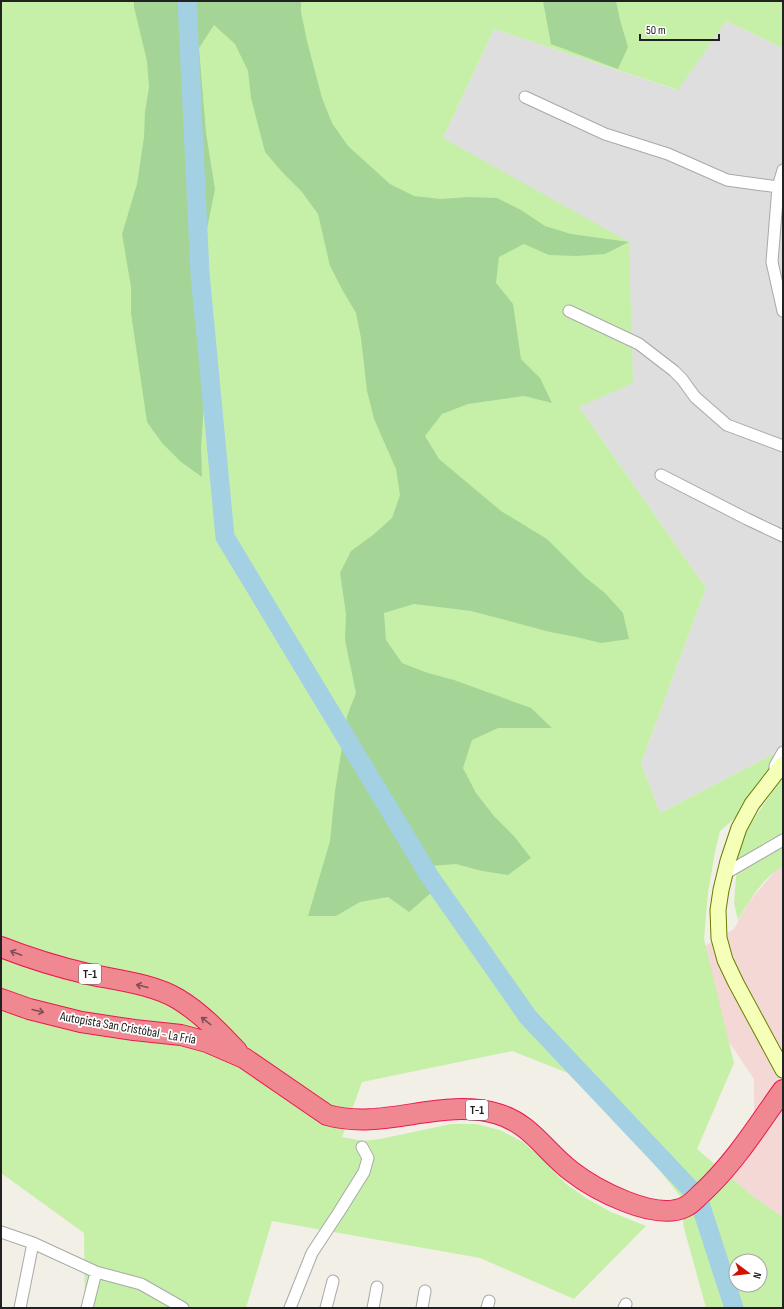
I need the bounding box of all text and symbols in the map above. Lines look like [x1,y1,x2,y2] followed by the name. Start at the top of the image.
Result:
[640,16,719,42] scale bar
[646,23,666,38] text: 50 m
[11,948,23,956] one-way arrow
[79,964,101,984] road number: T-1
[136,981,149,989] one-way arrow
[31,1008,44,1016] one-way arrow
[58,1008,197,1048] street label: Autopista San Cristóbal - La Fría
[201,1016,212,1025] one-way arrow
[466,1100,488,1120] road number: T-1
[728,1253,768,1293] north arrow
[750,1271,764,1280] text: N

